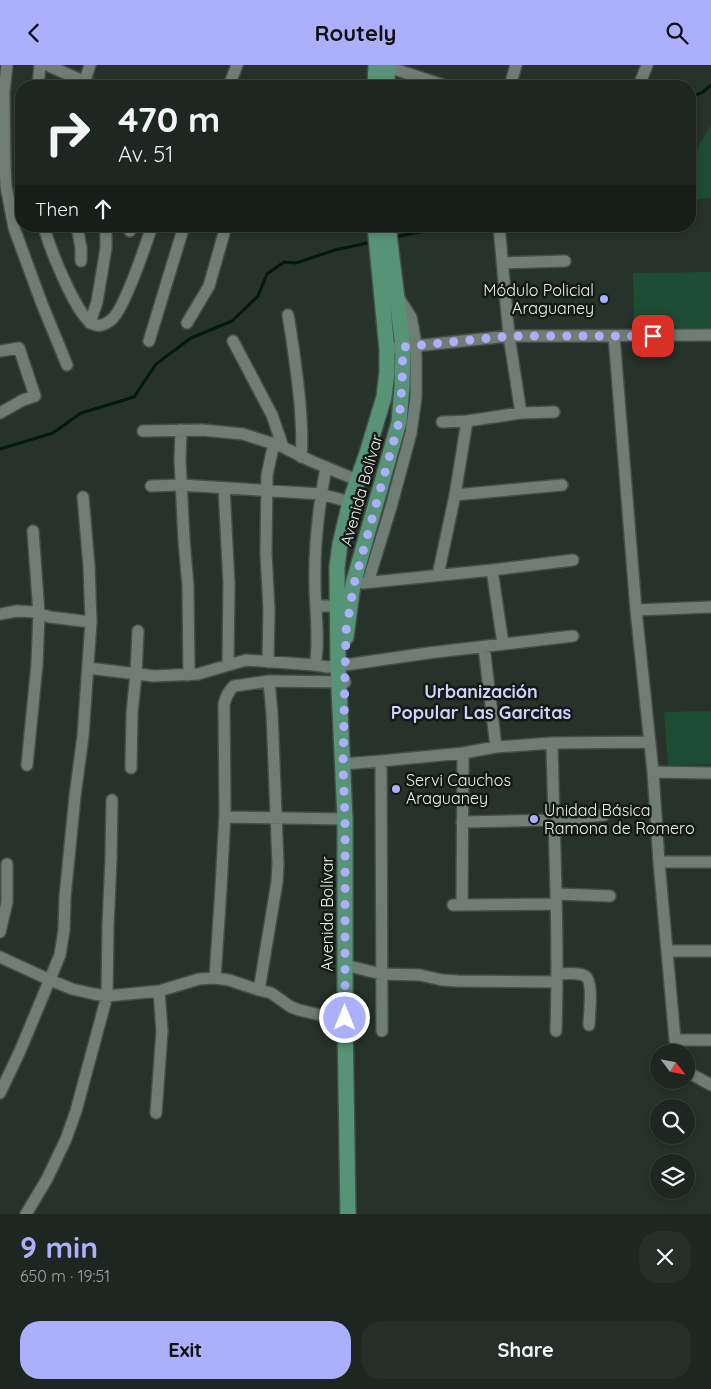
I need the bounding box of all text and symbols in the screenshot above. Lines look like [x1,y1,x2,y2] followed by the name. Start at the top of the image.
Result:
[20,19,48,47] icon: back
[314,19,397,47] text: Routely
[663,19,691,47] icon: search
[118,97,220,141] text: 470 m
[35,100,100,165] icon: right
[118,140,173,168] text: Av. 51
[89,195,117,223] icon: ahead
[35,197,79,221] text: Then
[483,280,594,318] place label: Módulo Policial Araguaney
[598,293,610,305] marker: Módulo Policial Araguaney
[632,315,674,357] pin
[639,322,667,350] icon: arrive
[336,432,386,548] street label: Avenida Bolívar
[391,680,572,724] district label: Urbanización Popular Las Garcitas
[406,770,511,808] place label: Servi Cauchos Araguaney
[390,783,402,795] marker: Servi Cauchos Araguaney
[544,800,695,838] place label: Unidad Básica Ramona de Romero
[528,813,540,825] marker: Unidad Básica Ramona de Romero
[317,856,337,972] street label: Avenida Bolívar
[318,991,370,1043] position arrow
[650,1044,695,1089] north arrow
[650,1044,695,1199] map controls
[650,1099,695,1144] button: search
[650,1154,695,1199] button: layers
[20,1228,98,1266] text: 9 min
[639,1231,691,1283] button: close
[20,1266,110,1286] text: 650 m · 19:51
[20,1321,351,1379] button: Exit
[361,1321,691,1379] button: Share

